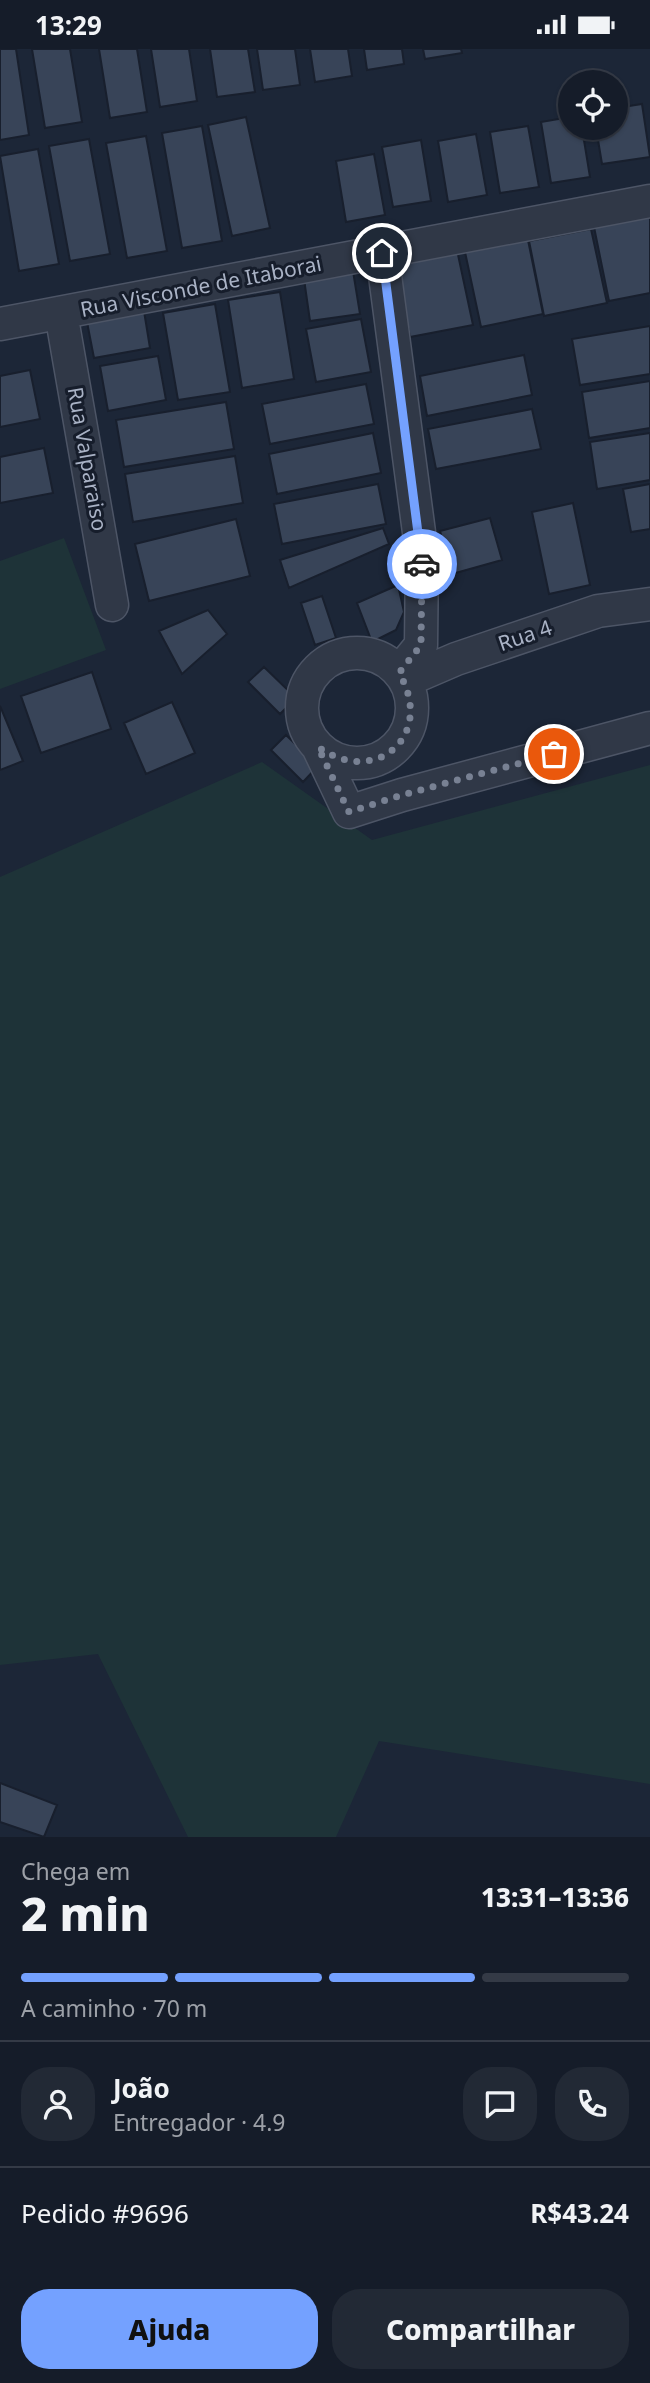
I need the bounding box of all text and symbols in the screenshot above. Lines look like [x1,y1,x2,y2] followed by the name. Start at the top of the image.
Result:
[35,7,102,43] text: 13:29
[558,70,628,140] map controls
[558,70,628,140] button: locate
[352,223,412,283] pin
[363,234,401,272] icon: home
[78,249,324,323] street label: Rua Visconde de Itaborai
[62,385,114,533] street label: Rua Valparaiso
[387,529,457,599] courier
[403,545,441,583] icon: car
[494,613,555,657] street label: Rua 4
[524,724,584,784] pin
[535,735,573,773] icon: bag
[21,1855,130,1887] text: Chega em
[481,1879,629,1915] text: 13:31–13:36
[21,1882,150,1944] text: 2 min
[21,1992,207,2024] text: A caminho · 70 m
[21,2067,95,2141] button: person
[463,2067,537,2141] button: chat
[555,2067,629,2141] button: phone
[113,2070,170,2106] text: João
[113,2106,286,2138] text: Entregador · 4.9
[21,2195,189,2231] text: Pedido #9696
[530,2195,629,2231] text: R$43.24
[21,2289,318,2369] button: Ajuda
[332,2289,629,2369] button: Compartilhar

